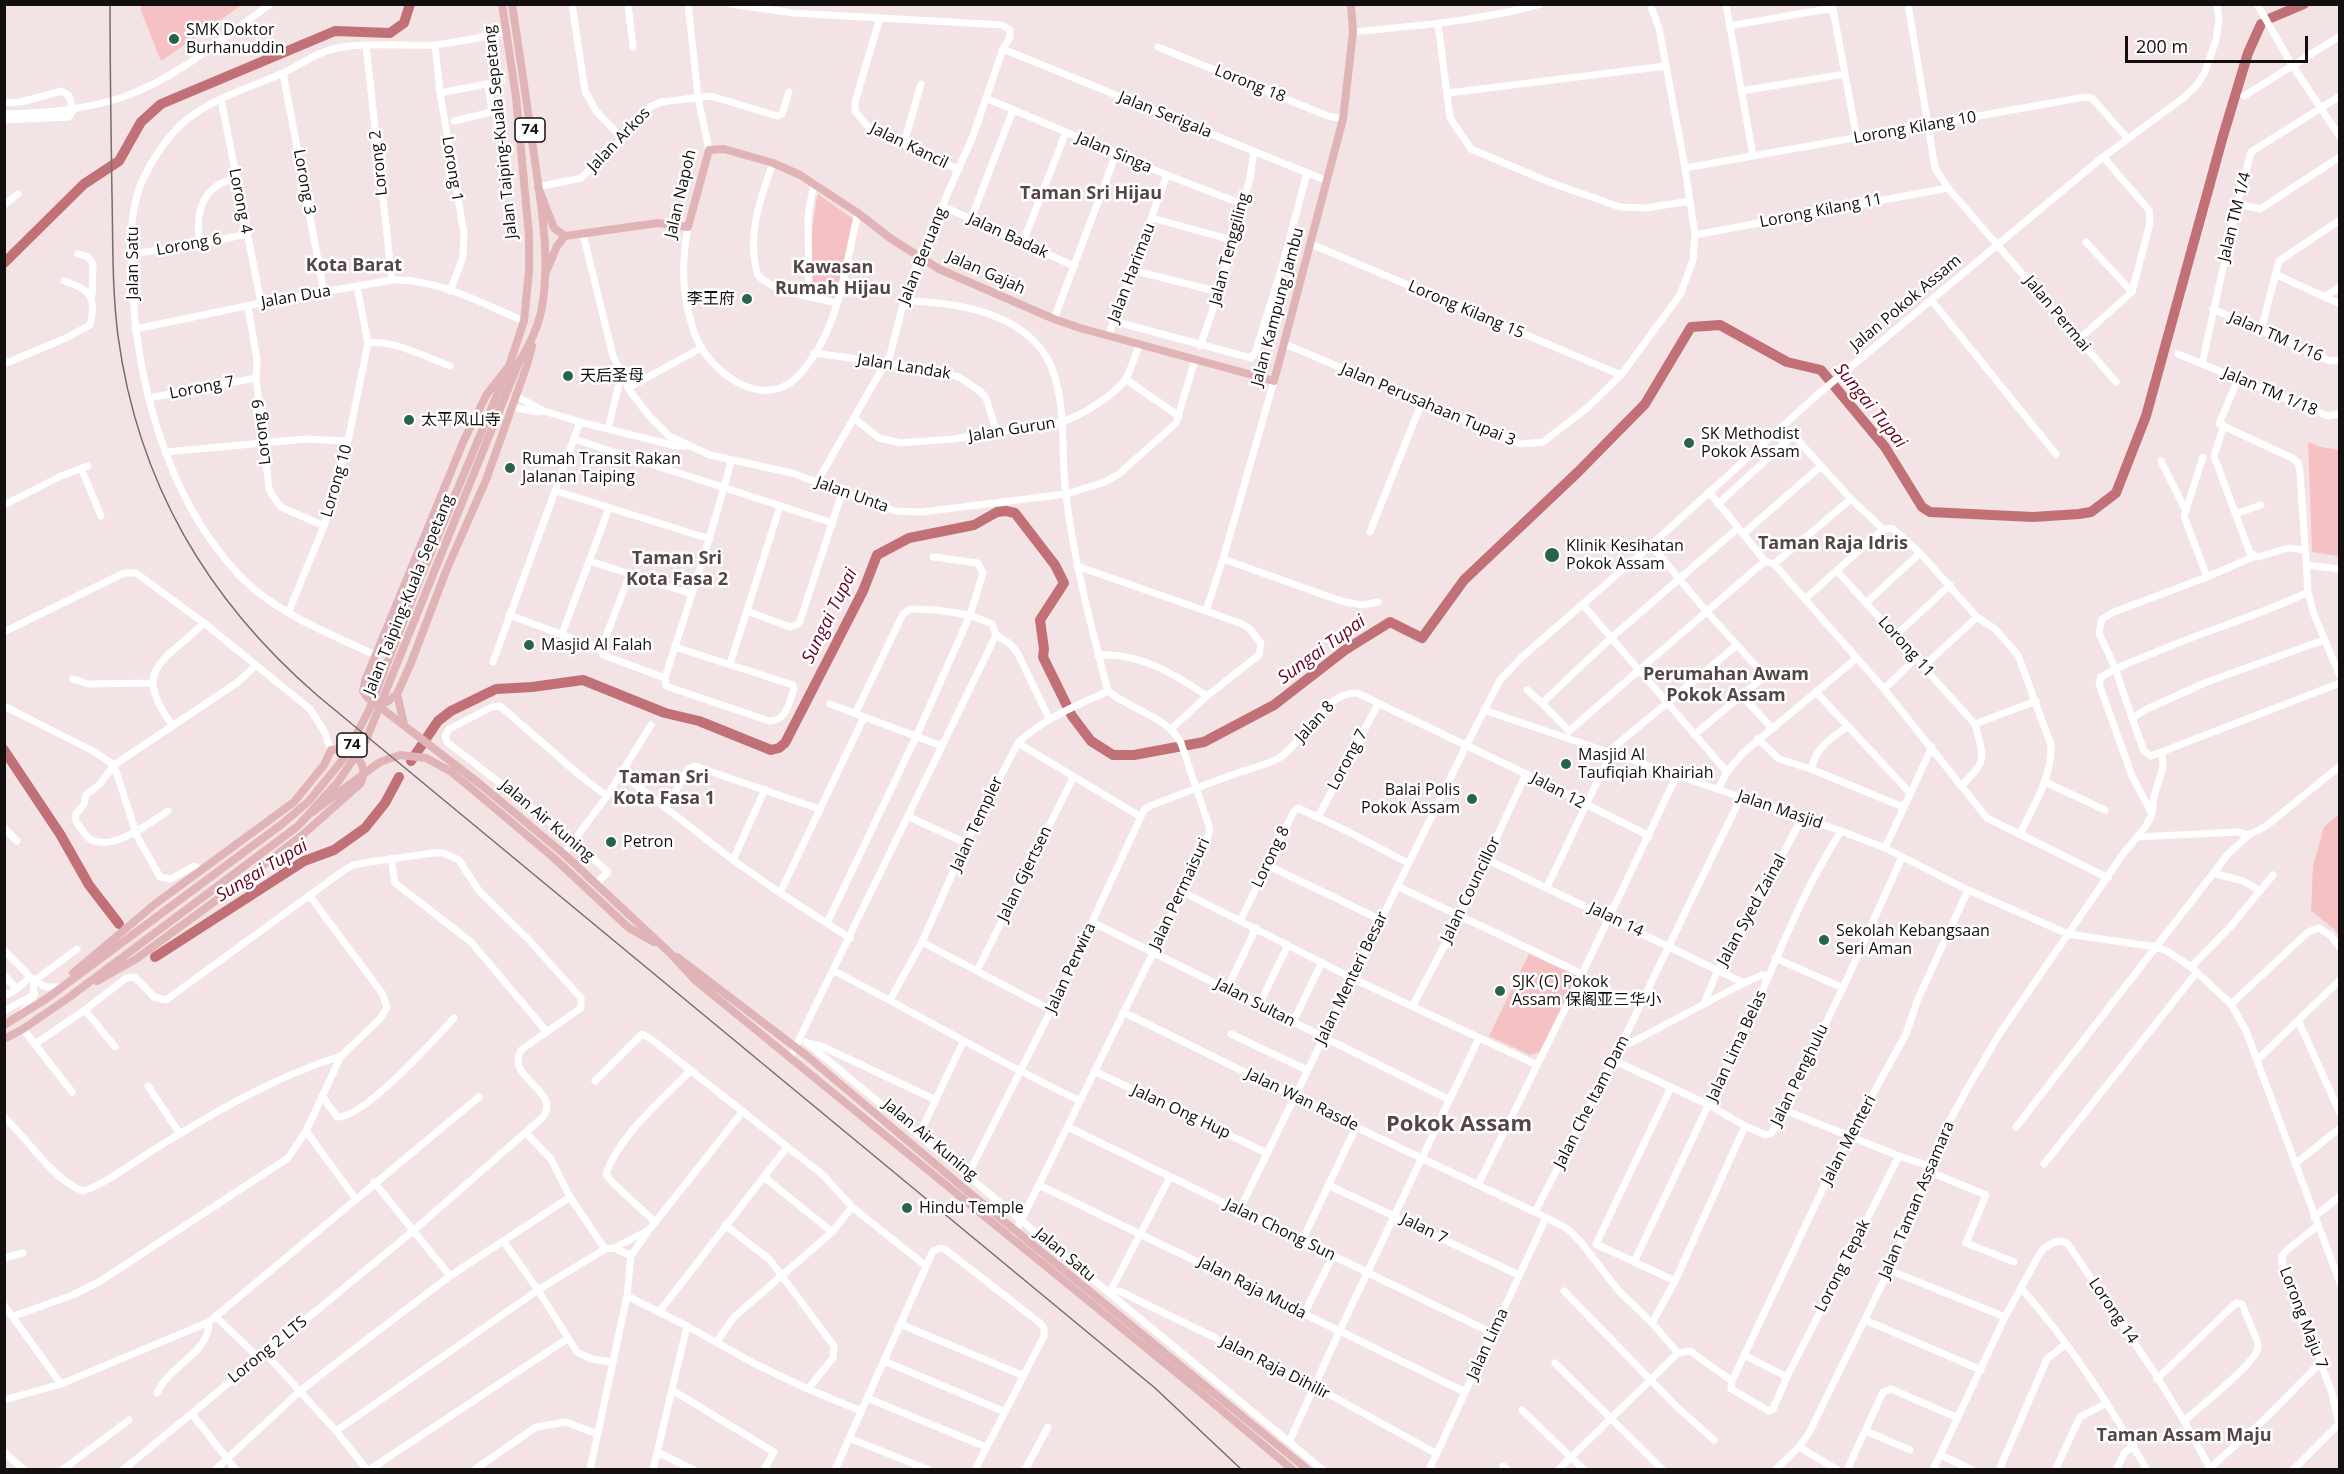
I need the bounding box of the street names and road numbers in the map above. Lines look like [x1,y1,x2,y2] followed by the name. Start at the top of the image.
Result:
[480,24,522,240] street label: Jalan Taiping-Kuala Sepetang
[1212,61,1288,107] street label: Lorong 18
[1116,88,1214,142] street label: Jalan Serigala
[583,104,655,176] street label: Jalan Arkos
[1852,108,1978,148] street label: Lorong Kilang 10
[515,118,545,142] road number: 74
[867,119,951,173] street label: Jalan Kancil
[1073,128,1155,178] street label: Jalan Singa
[366,129,392,197] street label: Lorong 2
[437,135,467,203] street label: Lorong 1
[289,148,319,216] street label: Lorong 3
[661,148,701,240] street label: Jalan Napoh
[224,167,256,235] street label: Lorong 4
[2215,170,2255,264] street label: Jalan TM 1/4
[1758,190,1884,232] street label: Lorong Kilang 11
[1206,191,1254,307] street label: Jalan Tenggiling
[895,205,951,307] street label: Jalan Beruang
[965,209,1051,263] street label: Jalan Badak
[1104,221,1160,325] street label: Jalan Harimau
[123,226,143,300] street label: Jalan Satu
[1248,226,1308,388] street label: Jalan Kampung Jambu
[155,230,223,260] street label: Lorong 6
[944,247,1028,299] street label: Jalan Gajah
[1847,251,1965,355] street label: Jalan Pokok Assam
[2020,272,2094,356] street label: Jalan Permai
[1405,277,1527,343] street label: Lorong Kilang 15
[260,281,332,313] street label: Jalan Dua
[2226,308,2326,366] street label: Jalan TM 1/16
[856,350,952,384] street label: Jalan Landak
[1338,359,1518,451] street label: Jalan Perusahaan Tupai 3
[2220,363,2320,421] street label: Jalan TM 1/18
[168,372,236,404] street label: Lorong 7
[248,398,276,466] street label: Lorong 9
[967,414,1057,446] street label: Jalan Gurun
[317,442,357,520] street label: Lorong 10
[813,473,891,517] street label: Jalan Unta
[360,492,458,698] street label: Jalan Taiping-Kuala Sepetang
[1874,613,1938,681] street label: Lorong 11
[1291,697,1339,747] street label: Jalan 8
[1324,726,1372,794] street label: Lorong 7
[337,733,367,757] road number: 74
[1528,769,1588,813] street label: Jalan 12
[947,774,1007,874] street label: Jalan Templer
[496,776,598,866] street label: Jalan Air Kuning
[1735,786,1825,834] street label: Jalan Masjid
[994,823,1056,925] street label: Jalan Gjertsen
[1248,823,1294,891] street label: Lorong 8
[1437,834,1505,946] street label: Jalan Councillor
[1146,835,1214,953] street label: Jalan Permaisuri
[1713,851,1791,969] street label: Jalan Syed Zainal
[1586,899,1646,941] street label: Jalan 14
[1312,909,1392,1047] street label: Jalan Menteri Besar
[1042,920,1100,1016] street label: Jalan Perwira
[1212,975,1298,1031] street label: Jalan Sultan
[1703,987,1771,1105] street label: Jalan Lima Belas
[1767,1021,1833,1129] street label: Jalan Penghulu
[1550,1032,1634,1172] street label: Jalan Che Itam Dam
[1243,1064,1361,1136] street label: Jalan Wan Rasde
[1129,1081,1233,1143] street label: Jalan Ong Hup
[1817,1092,1881,1188] street label: Jalan Menteri
[879,1095,981,1185] street label: Jalan Air Kuning
[1875,1119,1959,1281] street label: Jalan Taman Assamara
[1222,1195,1338,1265] street label: Jalan Chong Sun
[1398,1210,1450,1248] street label: Jalan 7
[1811,1216,1875,1316] street label: Lorong Tepak
[1031,1224,1099,1286] street label: Jalan Satu
[1195,1252,1309,1324] street label: Jalan Raja Muda
[2275,1265,2331,1371] street label: Lorong Maju 7
[2084,1275,2142,1347] street label: Lorong 14
[1463,1305,1513,1383] street label: Jalan Lima
[225,1312,311,1388] street label: Lorong 2 LTS
[1217,1332,1333,1404] street label: Jalan Raja Dihilir

